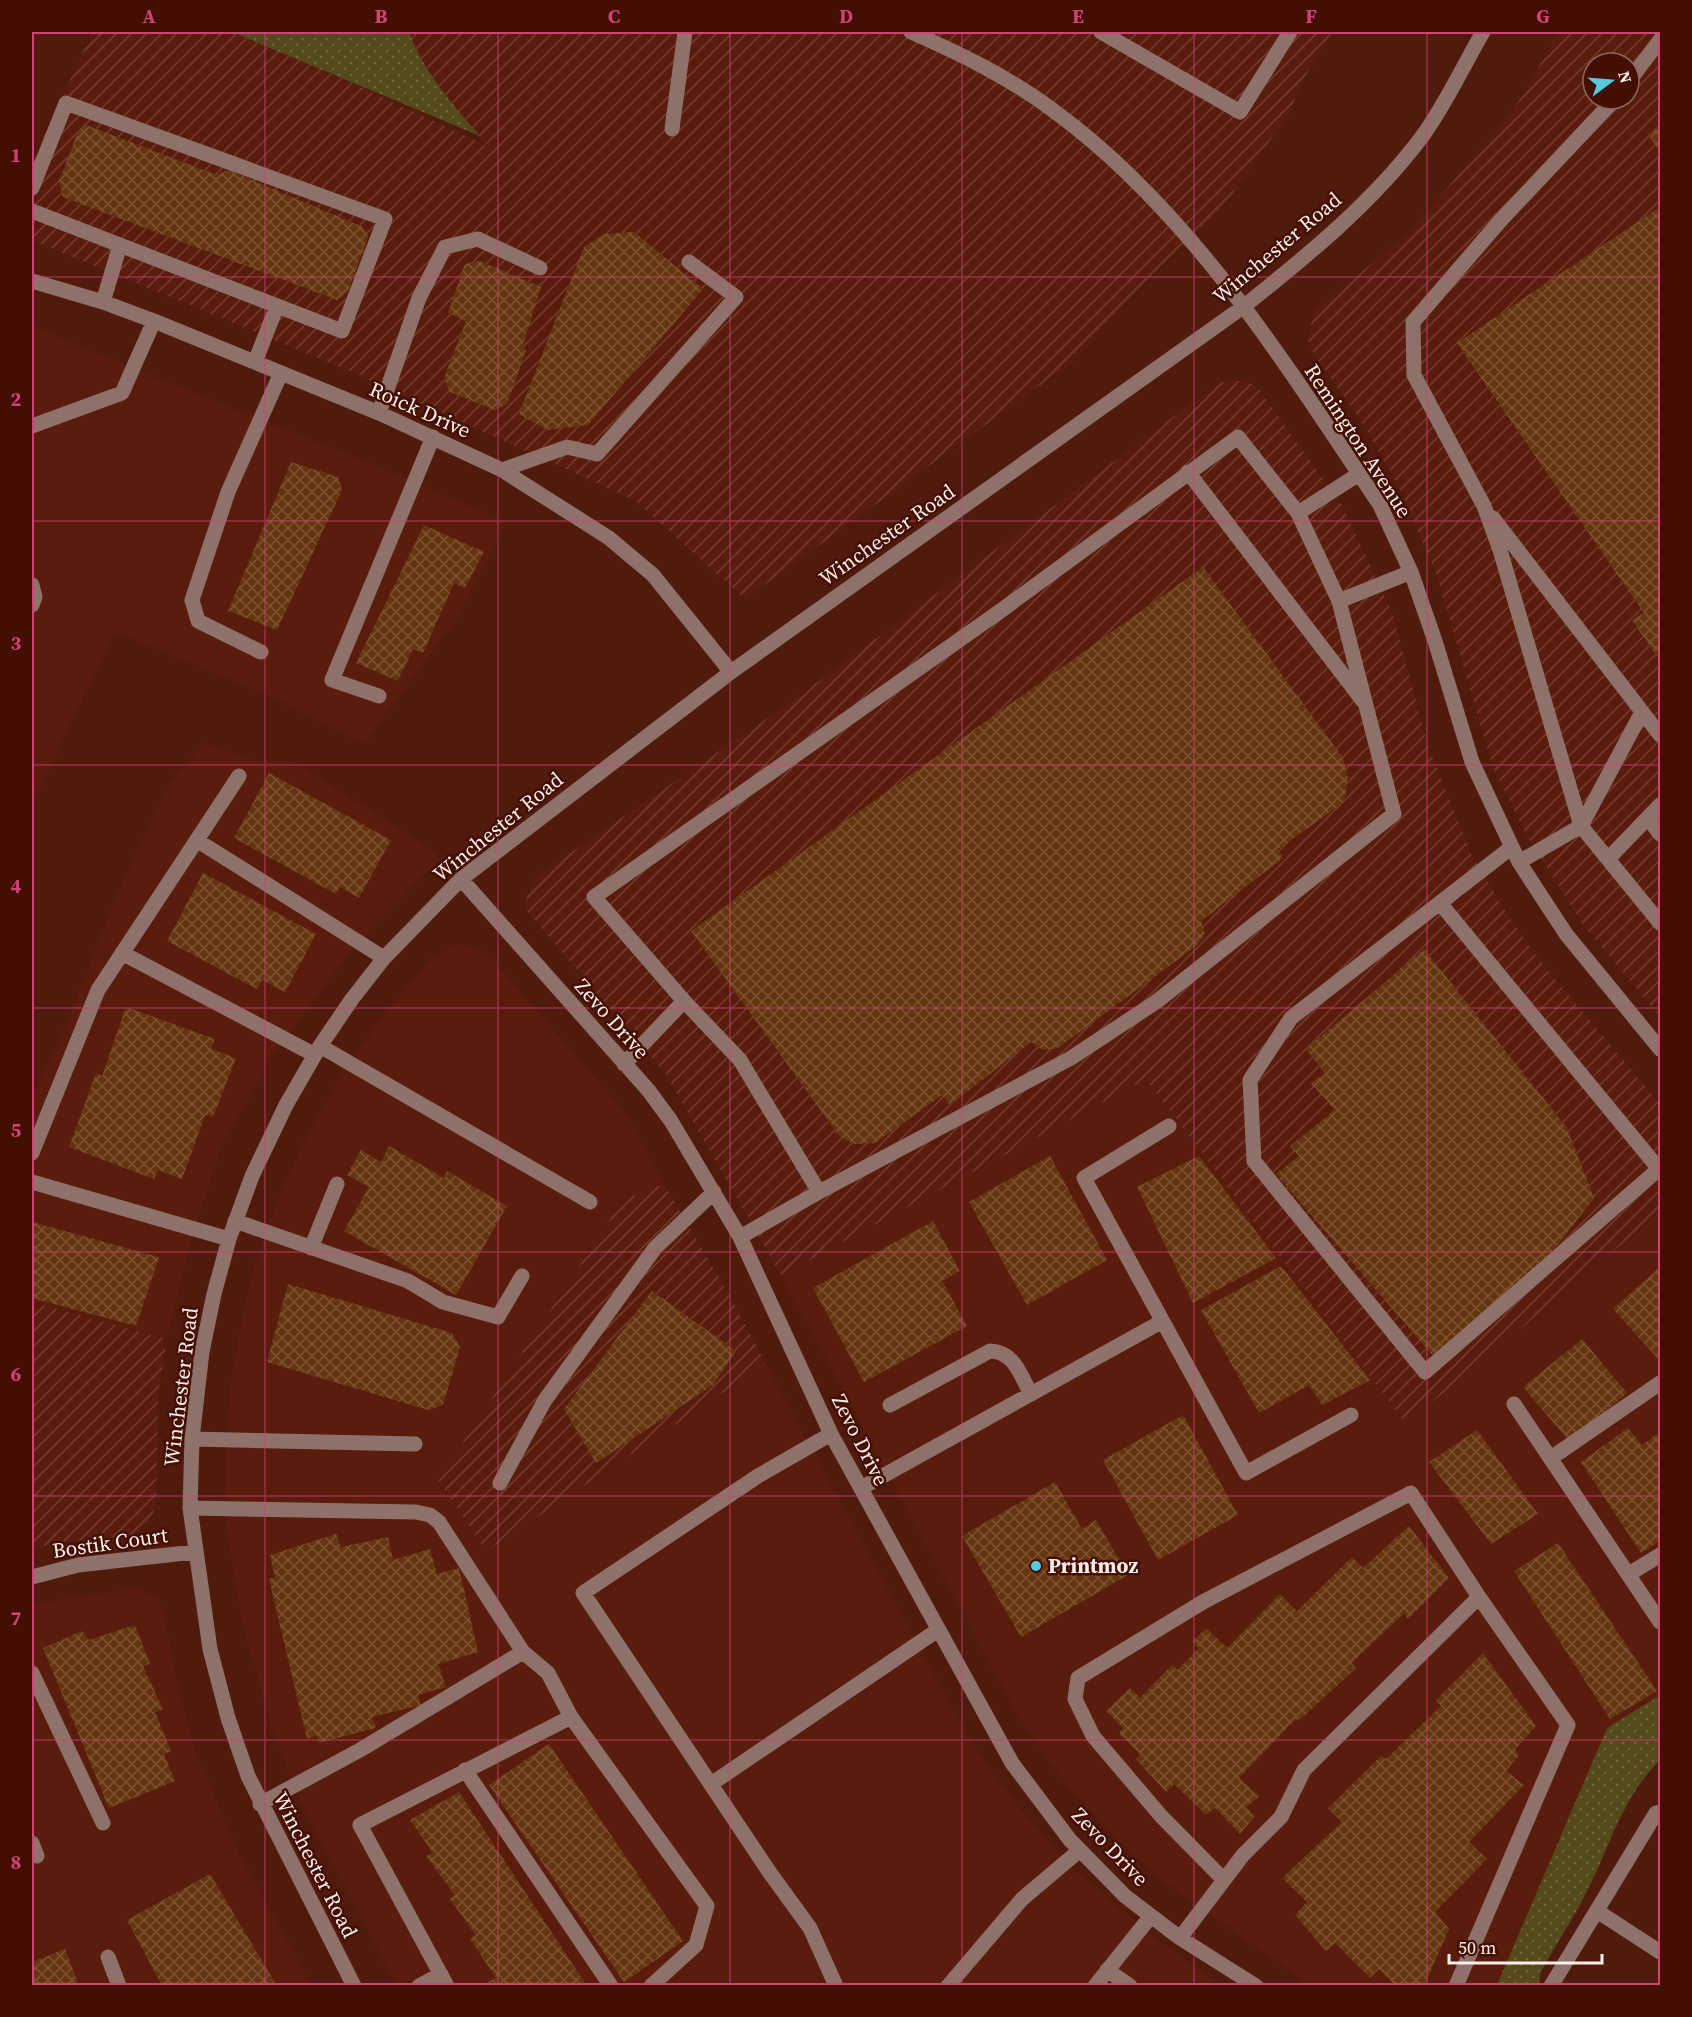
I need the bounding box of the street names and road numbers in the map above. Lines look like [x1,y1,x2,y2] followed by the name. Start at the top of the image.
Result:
[1206,185,1347,310] street label: Winchester Road
[1298,358,1419,523] street label: Remington Avenue
[365,374,476,445] street label: Roick Drive
[813,477,961,592] street label: Winchester Road
[426,765,569,888] street label: Winchester Road
[568,972,656,1065] street label: Zevo Drive
[156,1306,205,1468] street label: Winchester Road
[825,1389,896,1491] street label: Zevo Drive
[50,1520,170,1565] street label: Bostik Court
[266,1787,365,1943] street label: Winchester Road
[1065,1801,1155,1892] street label: Zevo Drive

